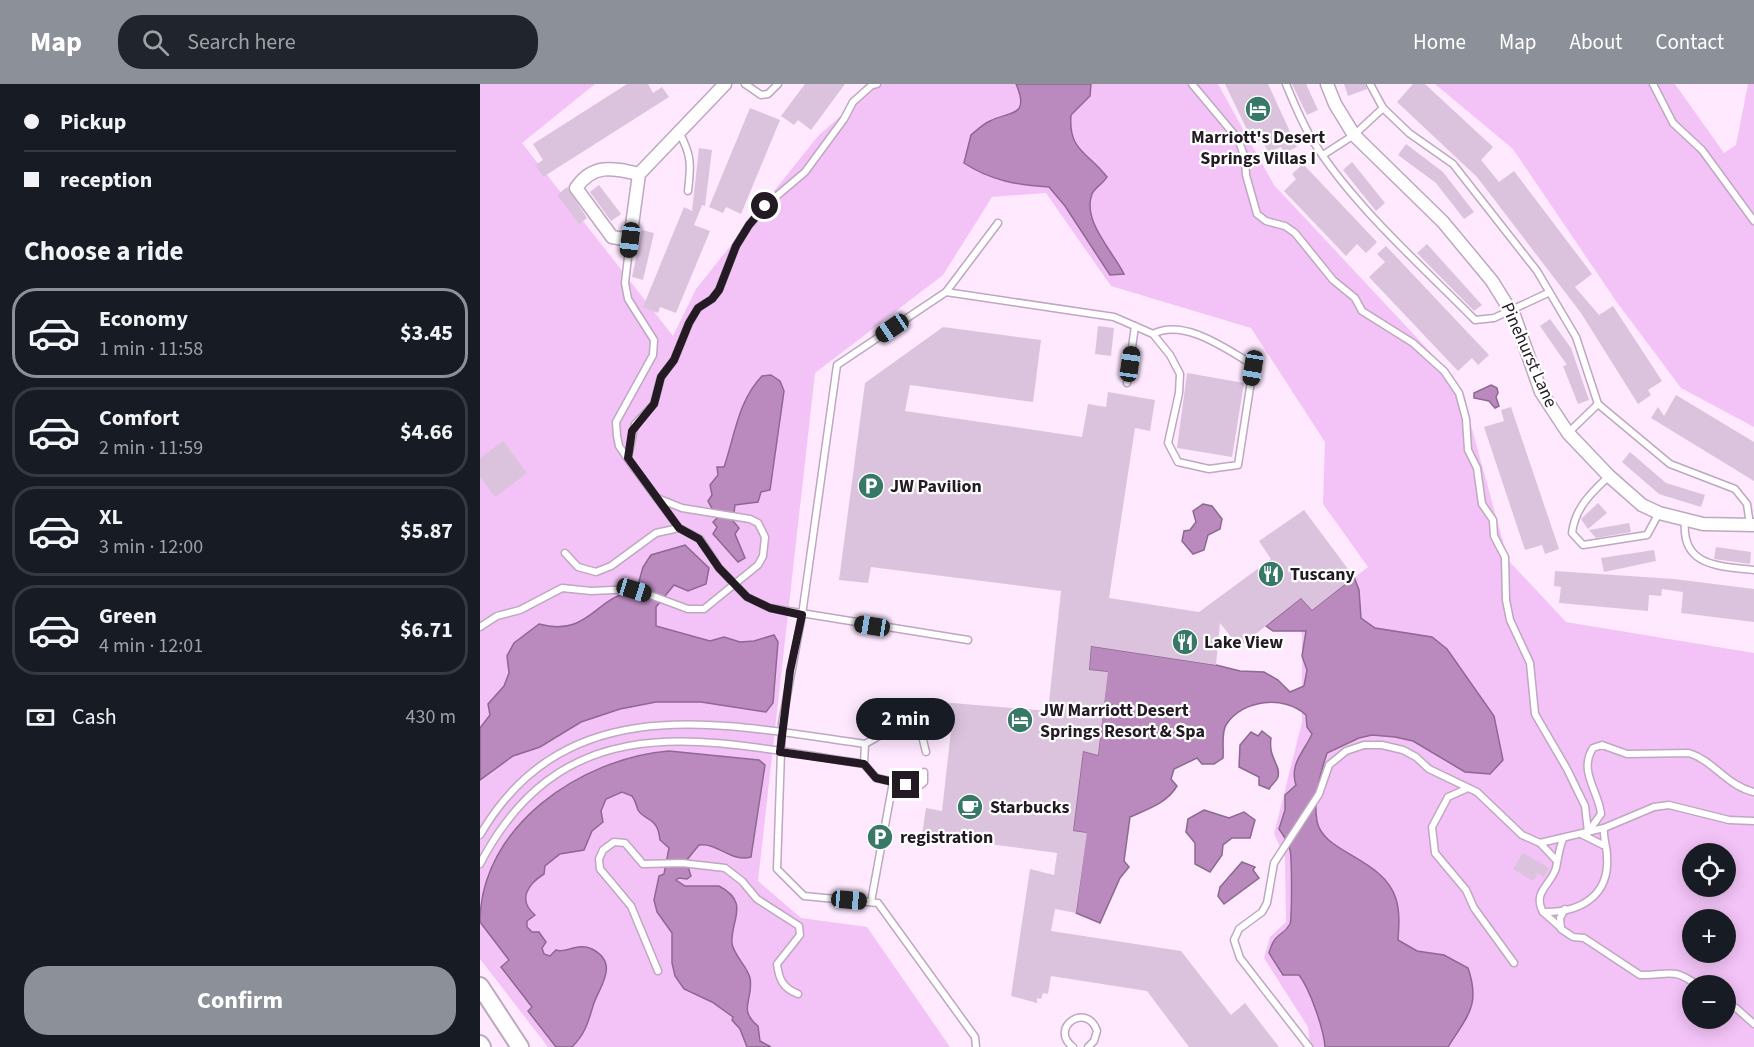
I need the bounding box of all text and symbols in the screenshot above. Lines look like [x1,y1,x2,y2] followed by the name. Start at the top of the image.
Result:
[118,15,538,69] search box
[30,22,82,62] text: Map
[139,26,172,59] icon: search
[187,26,296,58] text: Search here
[1413,27,1466,57] text: Home
[1499,27,1537,57] text: Map
[1570,27,1622,57] text: About
[1655,27,1724,57] text: Contact
[1243,94,1273,124] hotel icon: Marriott's Desert Springs Villas I
[60,106,126,138] text: Pickup
[1191,125,1325,171] place label: Marriott's Desert Springs Villas I
[60,164,152,196] text: reception
[751,192,778,219] route start
[619,221,641,259] car
[24,232,184,271] text: Choose a ride
[1495,298,1563,412] street label: Pinehurst Lane
[99,303,188,335] text: Economy
[27,306,81,360] icon: car
[872,310,912,346] car
[400,317,453,349] text: $3.45
[99,335,203,363] text: 1 min · 11:58
[1119,345,1141,383] car
[1241,349,1265,387] car
[99,402,180,434] text: Comfort
[27,405,81,459] icon: car
[400,416,453,448] text: $4.66
[99,434,203,462] text: 2 min · 11:59
[856,471,886,501] parking icon: JW Pavilion
[890,474,982,499] place label: JW Pavilion
[99,501,123,533] text: XL
[27,504,81,558] icon: car
[400,515,453,547] text: $5.87
[99,533,203,561] text: 3 min · 12:00
[1256,559,1286,589] restaurant icon: Tuscany
[1290,562,1355,587] place label: Tuscany
[614,576,654,604] car
[99,600,157,632] text: Green
[27,603,81,657] icon: car
[400,614,453,646] text: $6.71
[853,614,891,638] car
[1170,627,1200,657] restaurant icon: Lake View
[1204,630,1283,655] place label: Lake View
[99,632,203,660] text: 4 min · 12:01
[856,698,956,740] callout: 2 min
[1040,698,1205,744] place label: JW Marriott Desert Springs Resort & Spa
[24,701,57,734] icon: cash
[72,701,117,733] text: Cash
[406,703,456,731] text: 430 m
[881,705,930,733] text: 2 min
[1005,705,1035,735] hotel icon: JW Marriott Desert Springs Resort & Spa
[892,771,919,798] route end
[955,792,985,822] cafe icon: Starbucks
[990,795,1070,820] place label: Starbucks
[865,822,895,852] parking icon: registration
[900,825,993,850] place label: registration
[1682,843,1736,1029] map controls
[1682,843,1736,897] button: locate
[830,889,868,911] car
[1682,909,1736,963] button: +
[24,966,456,1035] button: Confirm
[1682,975,1736,1029] button: −

